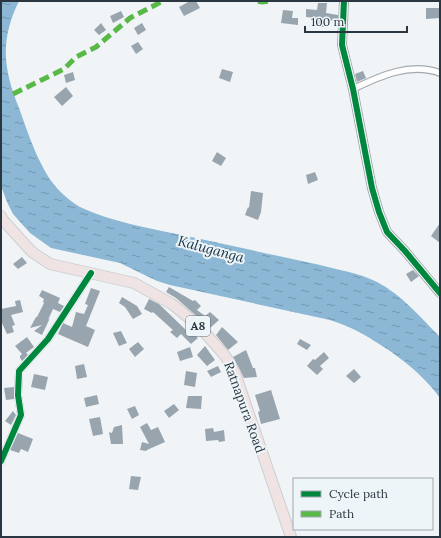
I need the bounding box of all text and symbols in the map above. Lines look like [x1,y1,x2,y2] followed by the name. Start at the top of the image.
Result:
[305,8,407,34] scale bar
[311,14,344,29] text: 100 m
[176,232,246,267] water label: Kaluganga
[186,316,210,336] road number: A8
[220,359,269,455] street label: Ratnapura Road
[293,478,433,530] legend
[329,486,388,501] text: Cycle path
[329,506,354,521] text: Path

